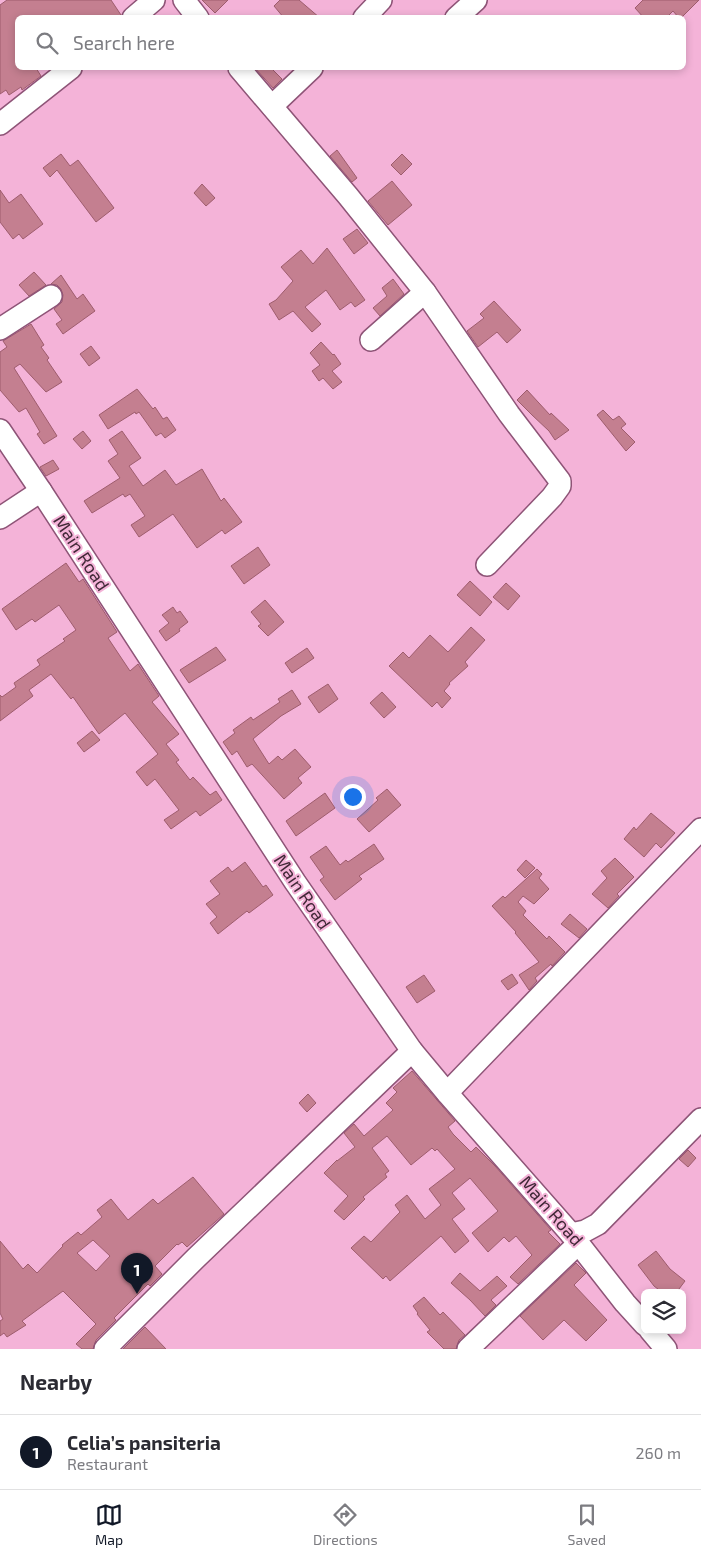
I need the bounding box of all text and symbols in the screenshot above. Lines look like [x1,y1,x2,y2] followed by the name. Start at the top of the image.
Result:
[15,15,686,70] search box
[33,29,61,57] icon: search
[73,31,175,54] text: Search here
[49,510,115,595] street label: Main Road
[340,784,366,810] your location
[270,850,336,933] street label: Main Road
[515,1171,588,1250] street label: Main Road
[121,1253,153,1294] pin: 1
[641,1289,686,1334] map controls
[641,1289,686,1334] button: layers
[20,1369,92,1394] text: Nearby
[67,1431,221,1454] text: Celia’s pansiteria
[33,1443,39,1462] text: 1
[636,1443,681,1462] text: 260 m
[67,1454,148,1473] text: Restaurant
[95,1501,123,1548] tab: Map
[313,1501,378,1548] tab: Directions
[568,1501,606,1548] tab: Saved

